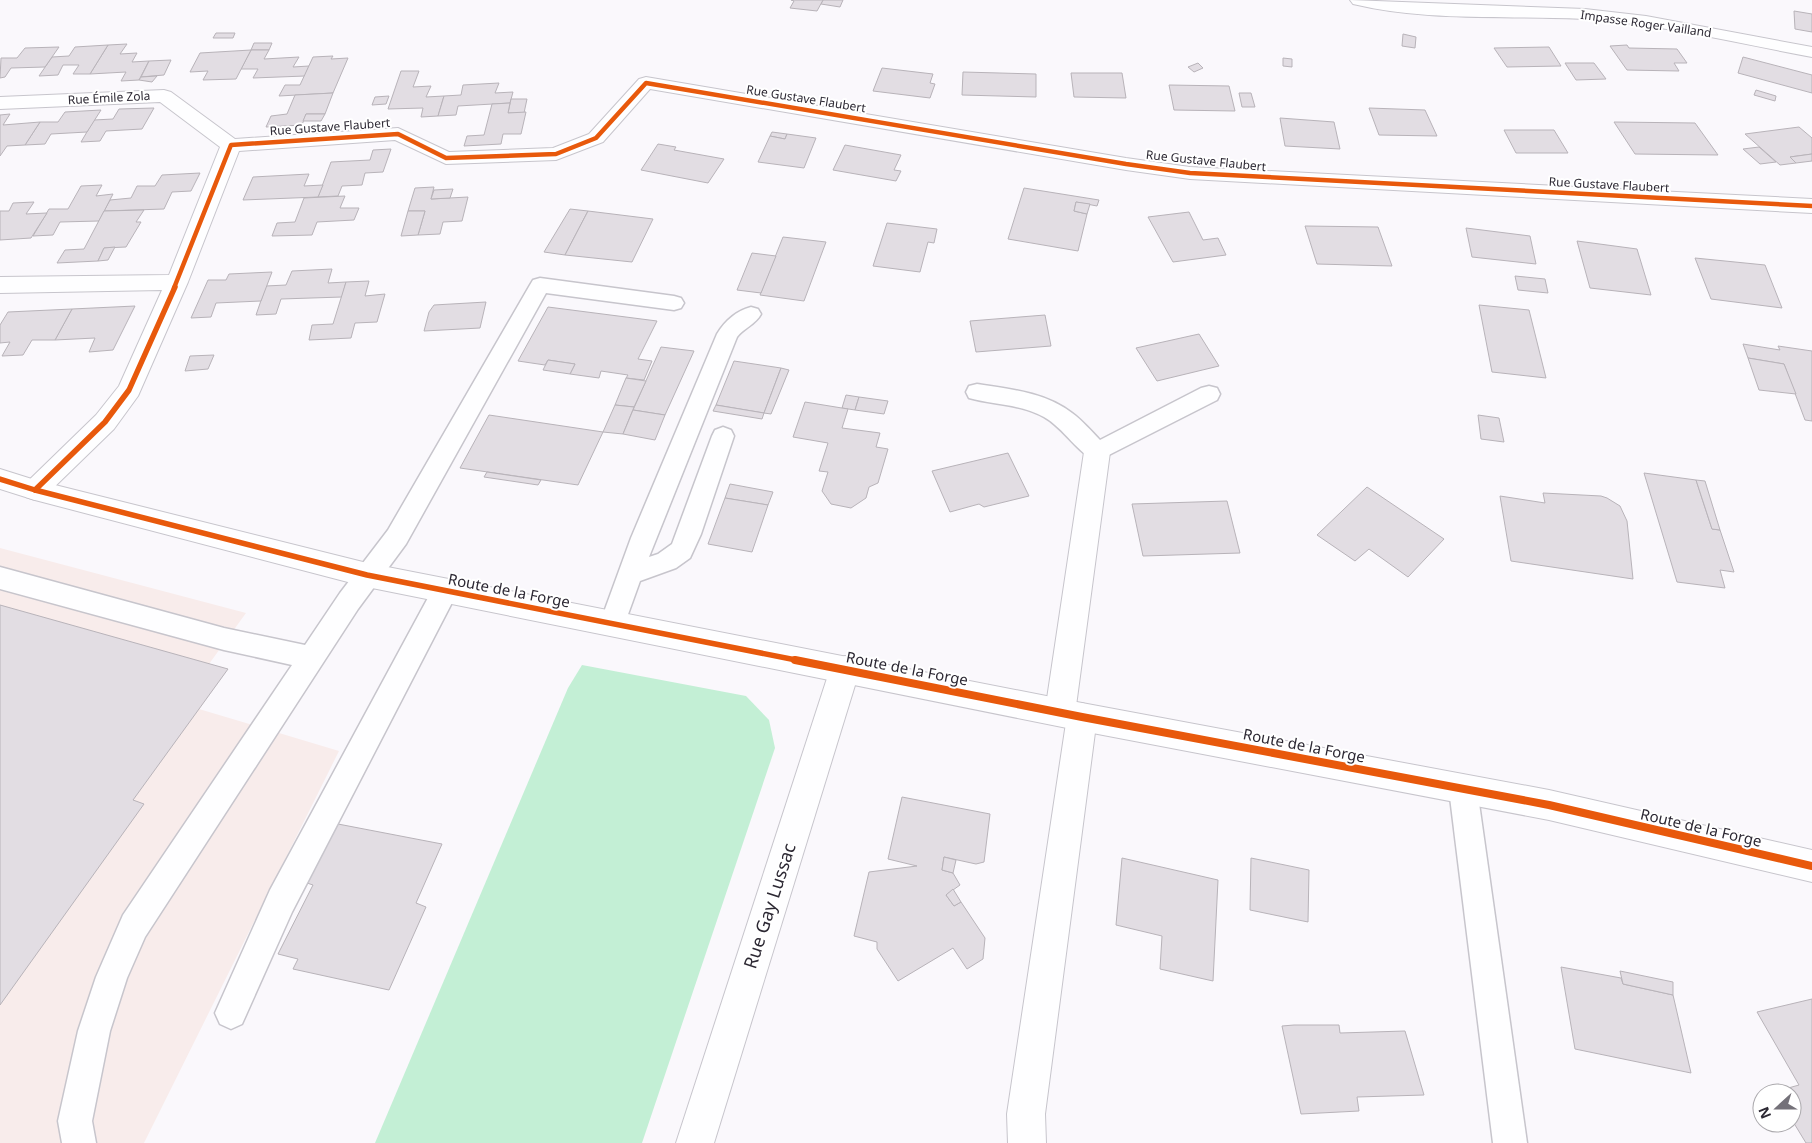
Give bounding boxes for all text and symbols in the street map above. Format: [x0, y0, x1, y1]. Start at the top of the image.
street label: Impasse Roger Vailland [1579, 6, 1713, 41]
street label: Rue Gustave Flaubert [745, 81, 868, 116]
street label: Rue Émile Zola [67, 87, 151, 108]
street label: Rue Gustave Flaubert [269, 114, 391, 139]
street label: Rue Gustave Flaubert [1145, 146, 1268, 175]
street label: Rue Gustave Flaubert [1548, 173, 1670, 196]
street label: Route de la Forge [447, 568, 572, 612]
street label: Route de la Forge [845, 646, 970, 690]
street label: Route de la Forge [1242, 723, 1367, 767]
street label: Route de la Forge [1639, 803, 1764, 851]
street label: Rue Gay Lussac [737, 839, 801, 972]
north arrow [1752, 1083, 1802, 1133]
text: N [1753, 1104, 1775, 1122]

